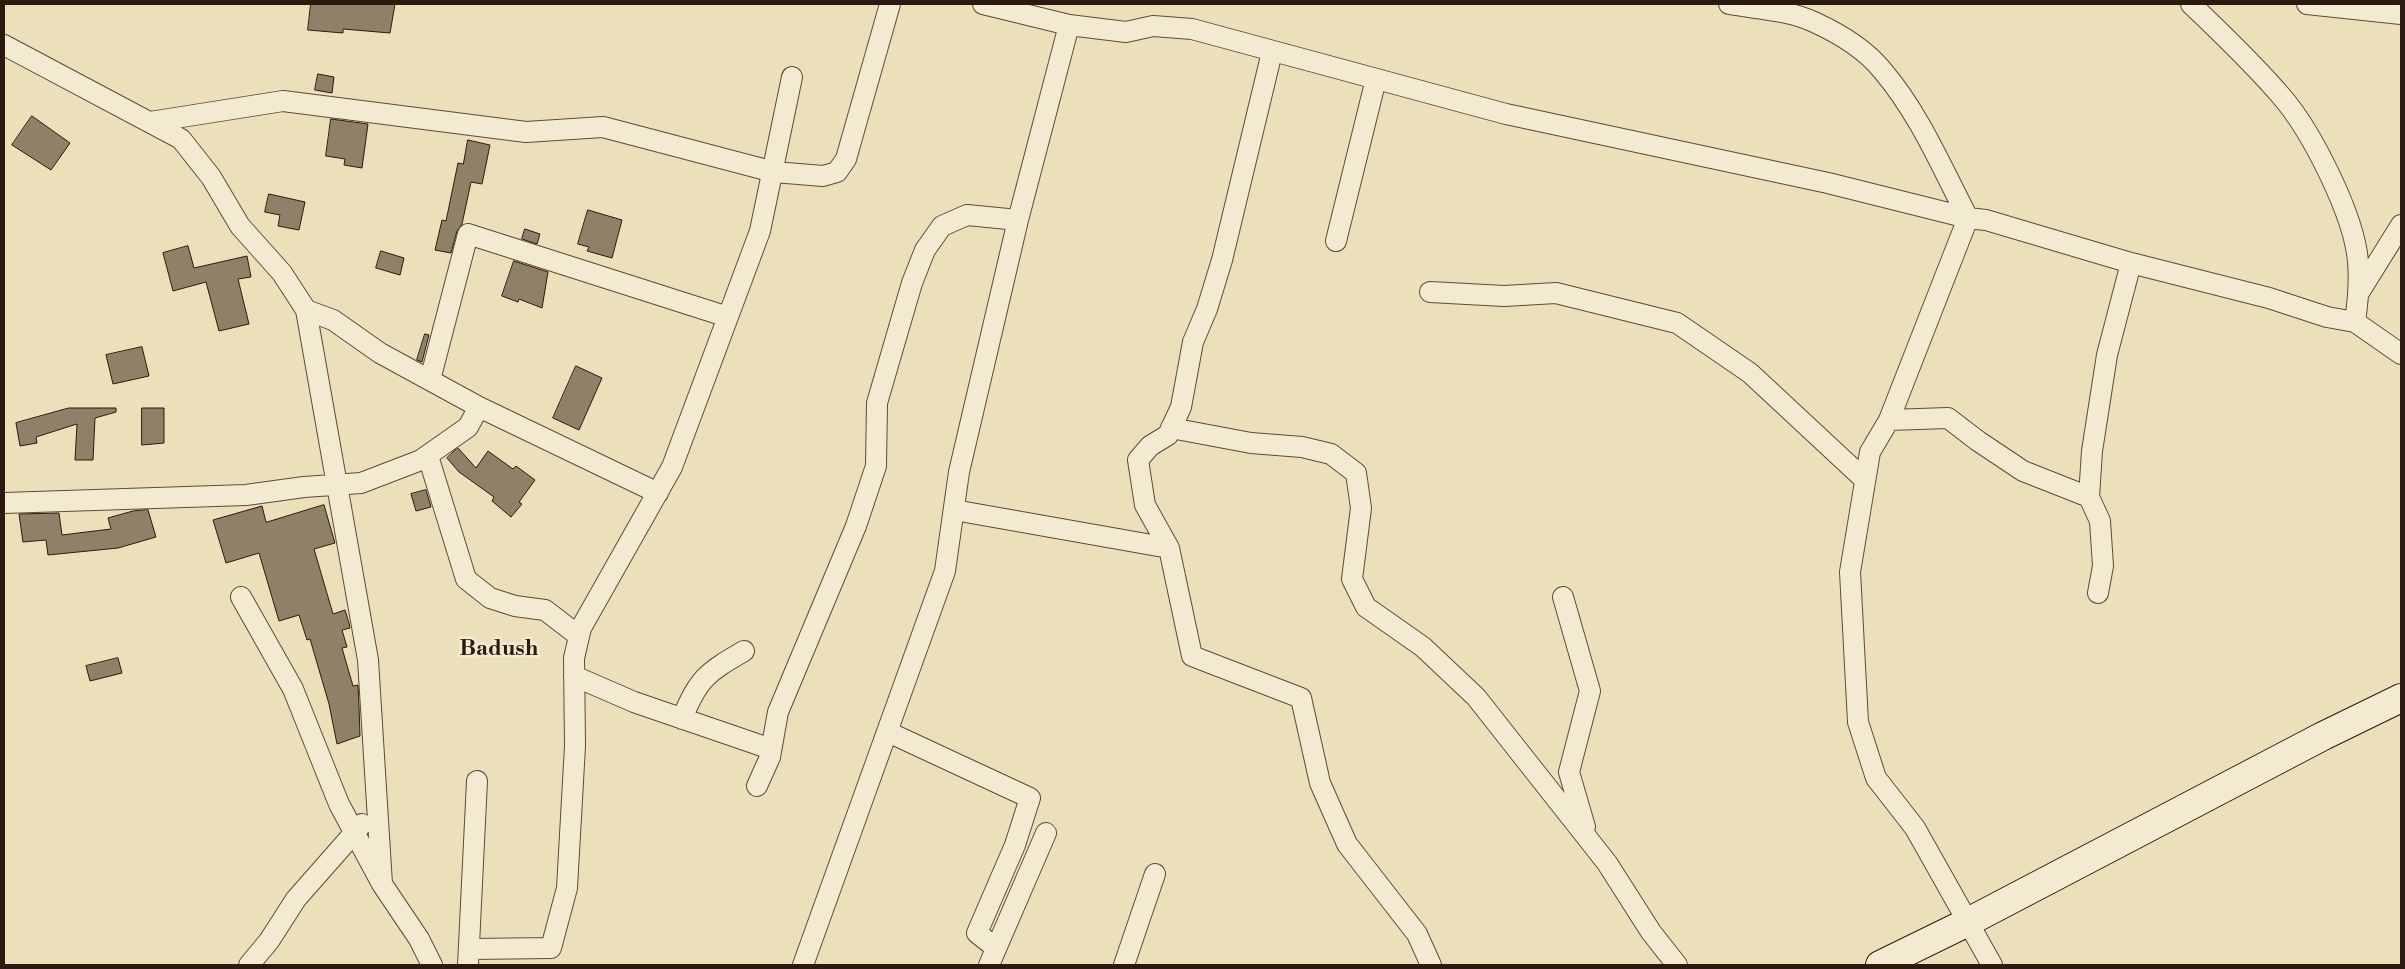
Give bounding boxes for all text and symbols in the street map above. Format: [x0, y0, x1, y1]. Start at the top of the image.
district label: Badush [460, 637, 538, 663]

